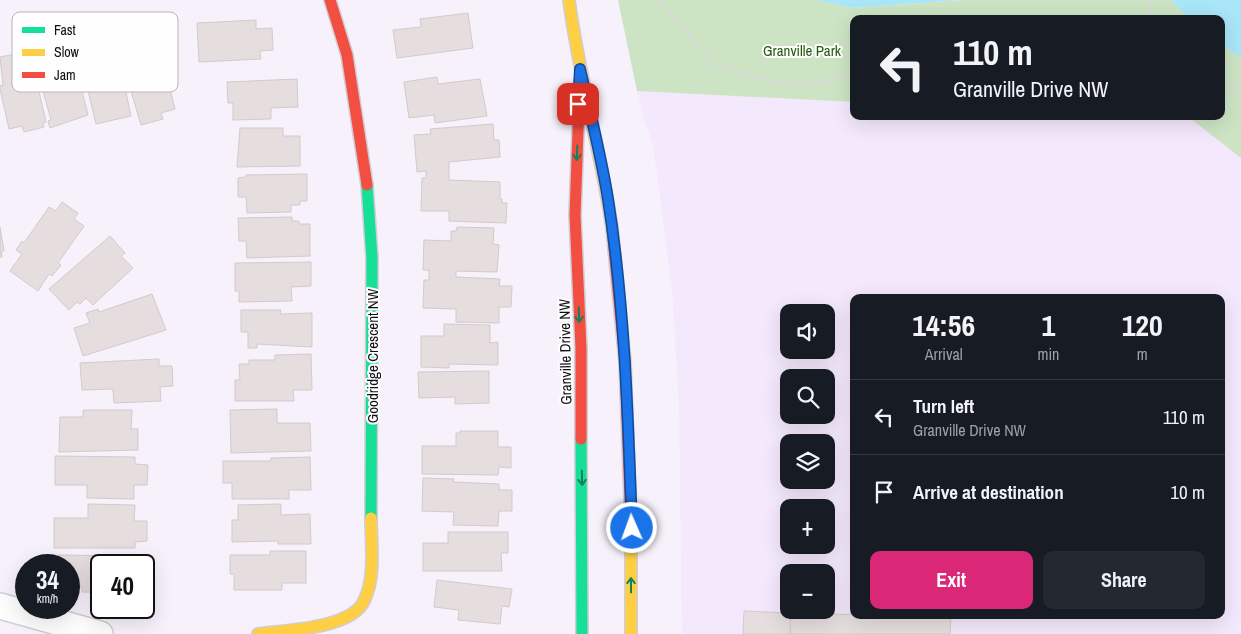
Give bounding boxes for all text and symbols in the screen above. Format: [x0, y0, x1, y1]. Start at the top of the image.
legend [12, 12, 178, 92]
text: Fast [54, 21, 76, 39]
text: 110 m [953, 29, 1033, 76]
icon: left [870, 35, 935, 100]
park label: Granville Park [763, 40, 842, 61]
text: Slow [54, 43, 80, 61]
text: Jam [54, 66, 76, 84]
text: Granville Drive NW [953, 74, 1108, 104]
pin [557, 83, 599, 125]
icon: arrive [564, 90, 592, 118]
one-way arrow [572, 144, 582, 160]
street label: Goodridge Crescent NW [362, 288, 383, 423]
street label: Granville Drive NW [554, 298, 576, 405]
map controls [780, 304, 835, 619]
button: sound [780, 304, 835, 359]
text: 14:56 [912, 305, 975, 345]
text: 1 [1042, 305, 1055, 345]
text: 120 [1122, 305, 1163, 345]
one-way arrow [575, 307, 584, 323]
text: Arrival [925, 343, 963, 365]
text: min [1037, 343, 1059, 365]
text: m [1137, 343, 1148, 365]
button: search [780, 369, 835, 424]
text: Turn left [913, 393, 974, 419]
icon: left [870, 403, 898, 431]
text: 110 m [1163, 404, 1205, 430]
text: Granville Drive NW [913, 419, 1026, 441]
button: layers [780, 434, 835, 489]
one-way arrow [577, 469, 587, 485]
icon: arrive [870, 478, 898, 506]
text: Arrive at destination [913, 479, 1064, 505]
text: 10 m [1170, 479, 1205, 505]
button: + [780, 499, 835, 554]
position arrow [605, 501, 657, 553]
button: Exit [870, 551, 1033, 609]
button: Share [1043, 551, 1205, 609]
speed limit sign: 40 [90, 554, 155, 619]
text: 34 [36, 563, 59, 597]
button: − [780, 564, 835, 619]
one-way arrow [626, 578, 636, 594]
text: km/h [37, 591, 58, 607]

